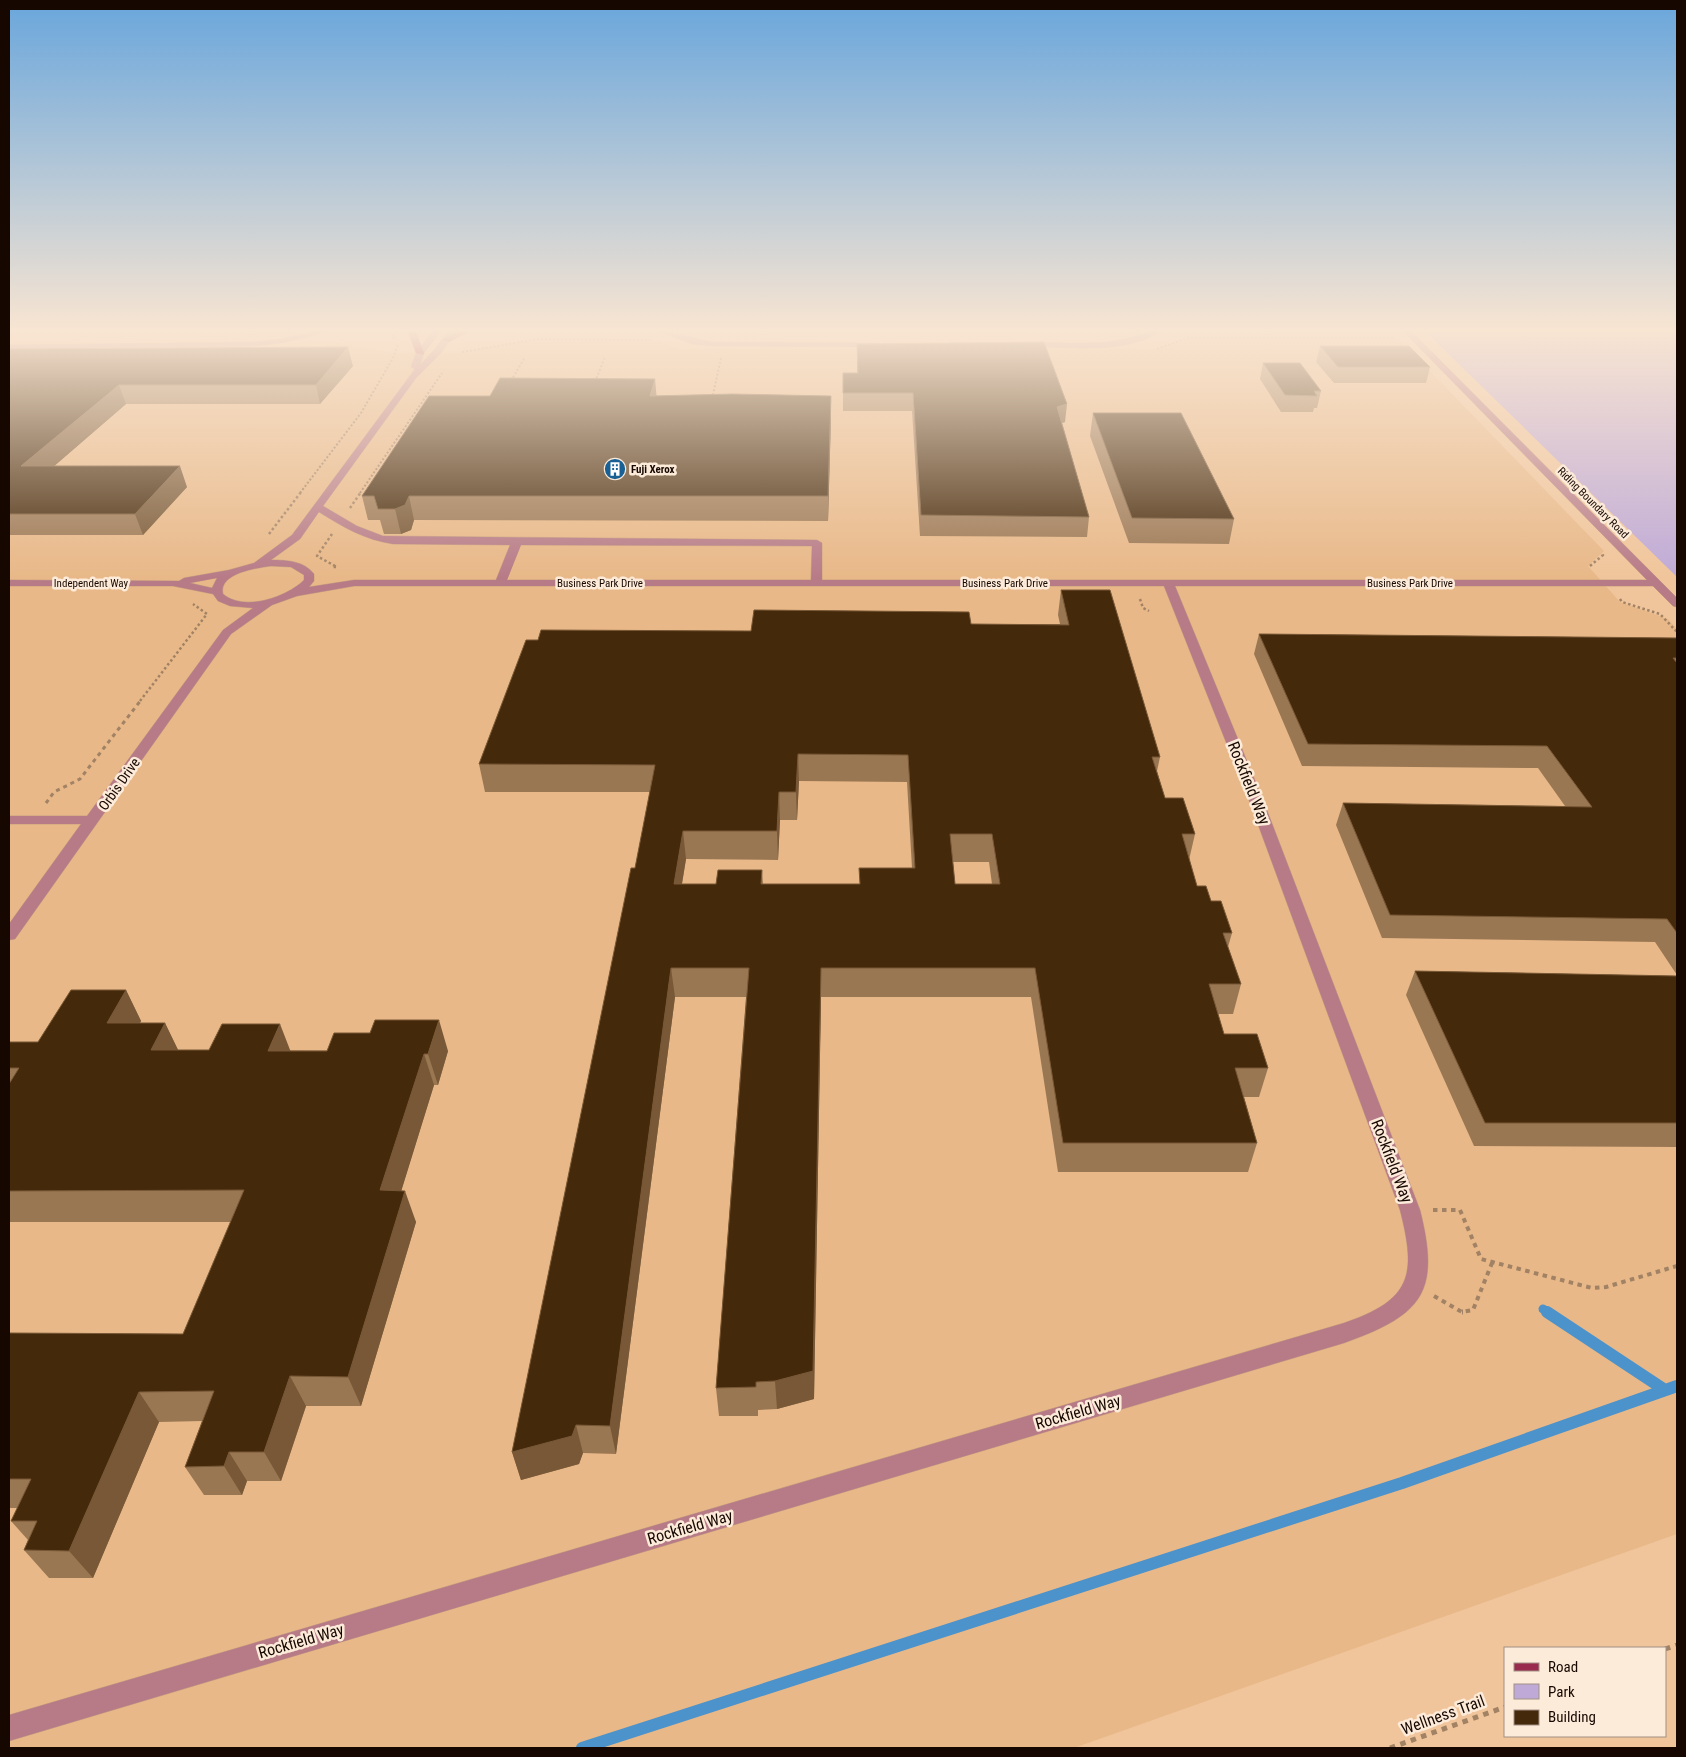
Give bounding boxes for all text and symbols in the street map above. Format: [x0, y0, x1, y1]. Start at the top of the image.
building icon: Fuji Xerox [603, 457, 627, 481]
place label: Fuji Xerox [631, 463, 675, 476]
street label: Riding Boundary Road [1555, 465, 1631, 541]
street label: Independent Way [54, 577, 129, 590]
street label: Business Park Drive [557, 577, 643, 590]
street label: Business Park Drive [962, 577, 1048, 590]
street label: Business Park Drive [1367, 577, 1453, 590]
street label: Rockfield Way [1224, 739, 1274, 828]
street label: Orbis Drive [95, 754, 143, 813]
street label: Rockfield Way [1367, 1117, 1417, 1206]
street label: Rockfield Way [1033, 1391, 1123, 1433]
street label: Rockfield Way [645, 1506, 735, 1548]
street label: Rockfield Way [256, 1620, 346, 1662]
legend [1504, 1647, 1666, 1737]
text: Road [1548, 1658, 1578, 1676]
text: Park [1548, 1683, 1575, 1701]
street label: Wellness Trail [1399, 1691, 1487, 1739]
text: Building [1548, 1708, 1596, 1726]

